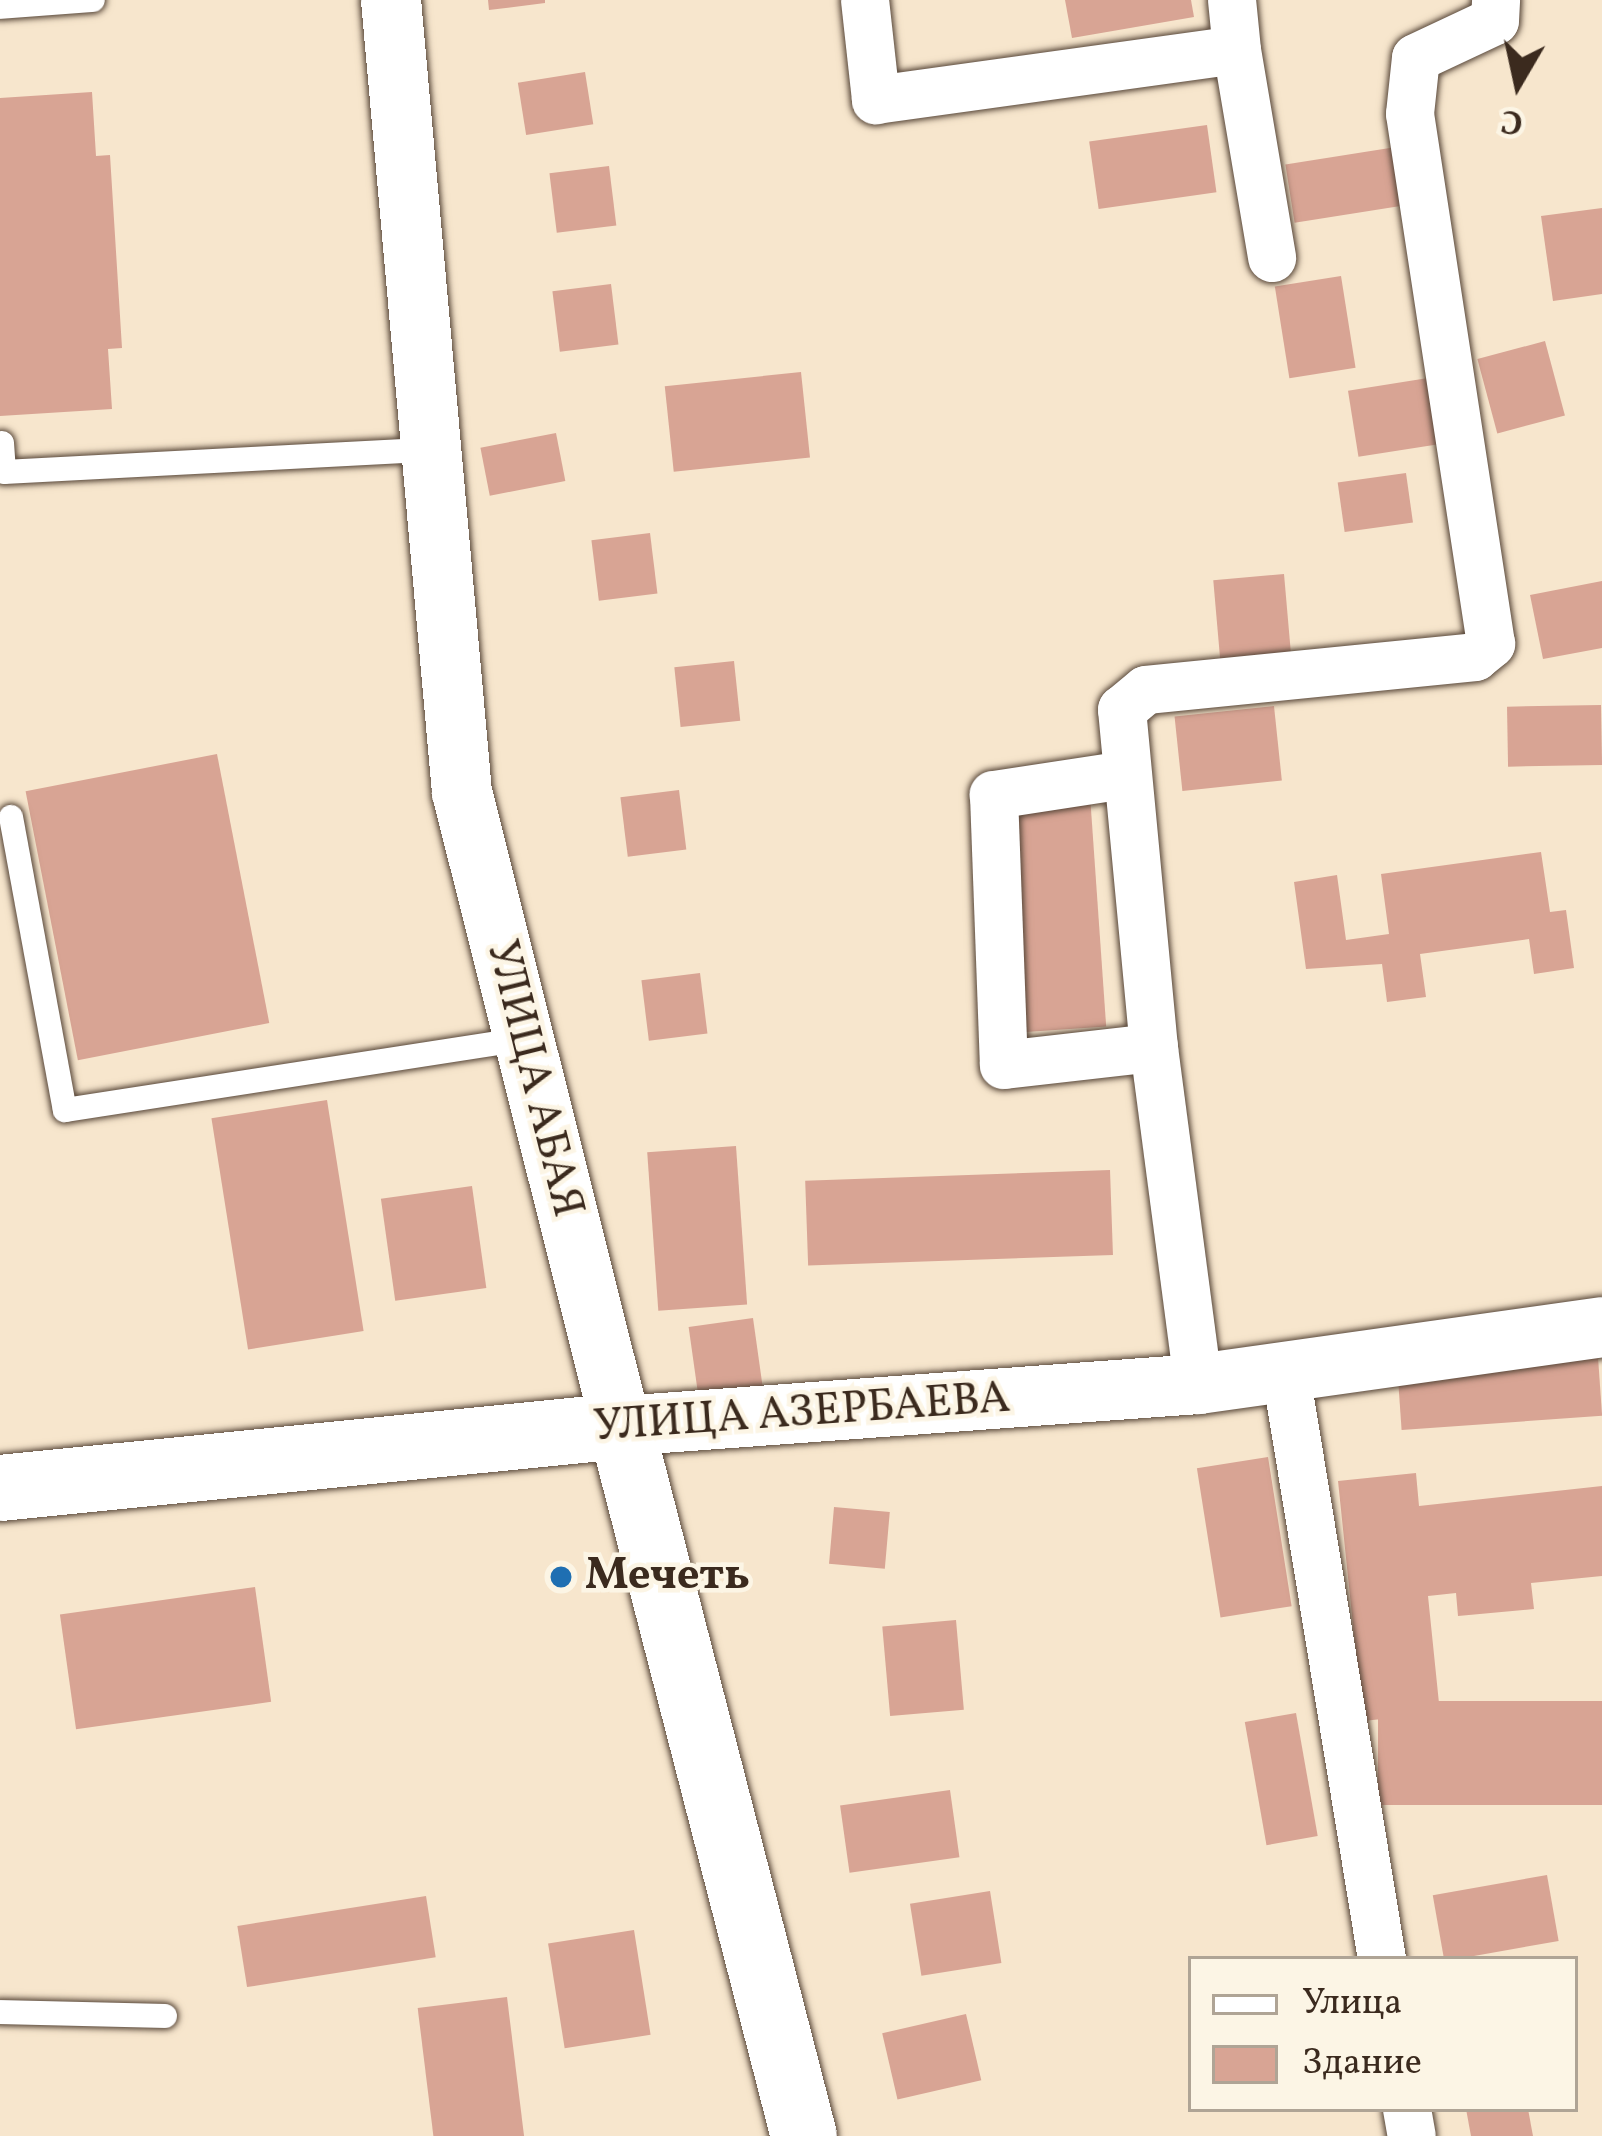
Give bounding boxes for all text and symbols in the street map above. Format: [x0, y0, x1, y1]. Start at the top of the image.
north arrow [1458, 24, 1578, 144]
text: С [1498, 95, 1526, 144]
street label: УЛИЦА АБАЯ [473, 935, 593, 1223]
street label: УЛИЦА АЗЕРБАЕВА [592, 1372, 1012, 1456]
place label: Мечеть [585, 1550, 750, 1604]
marker: Мечеть [548, 1564, 574, 1590]
legend [1188, 1956, 1578, 2112]
text: Улица [1302, 1979, 1402, 2029]
text: Здание [1302, 2039, 1422, 2089]

